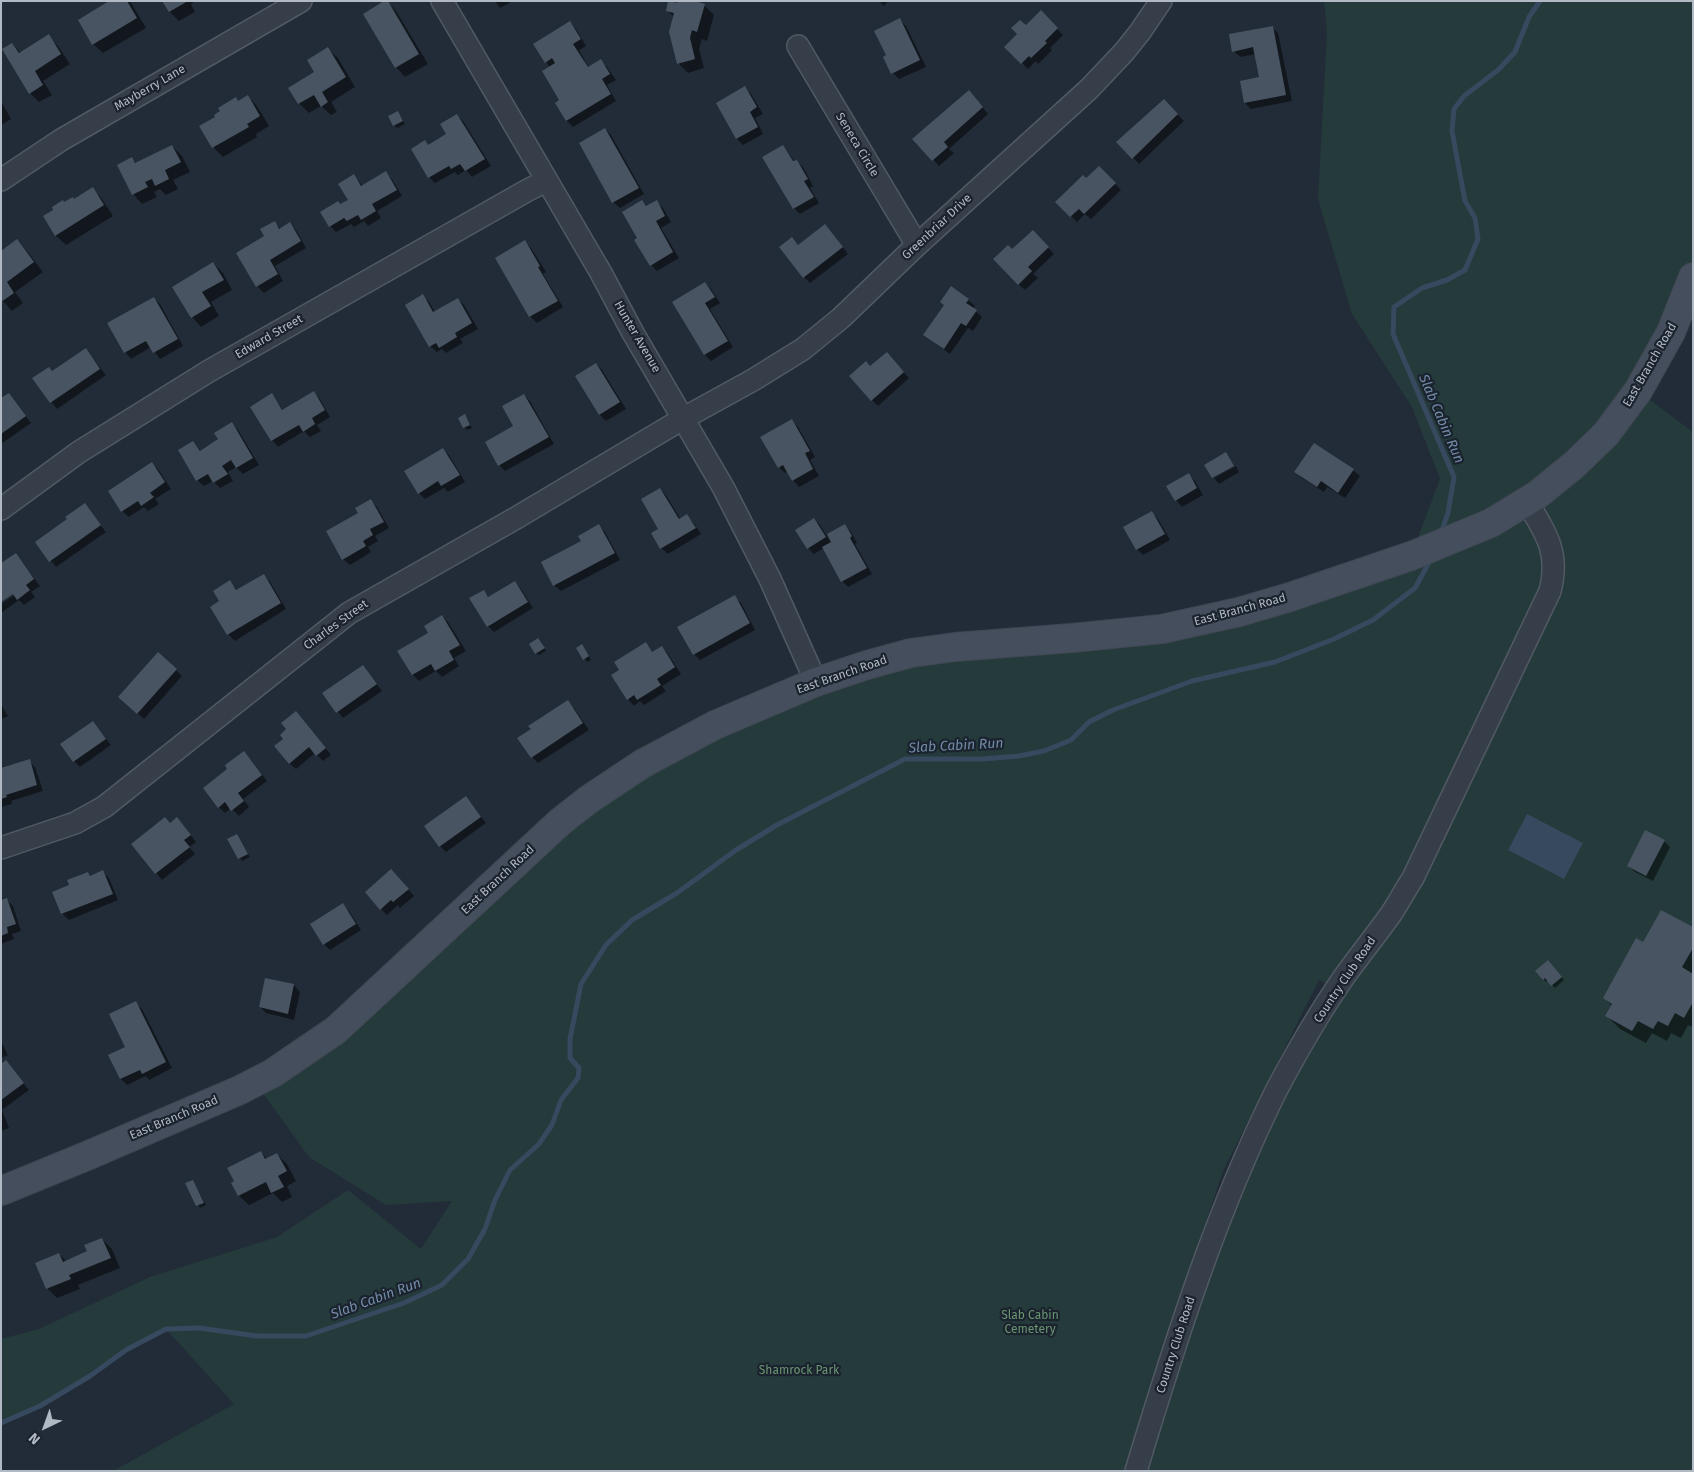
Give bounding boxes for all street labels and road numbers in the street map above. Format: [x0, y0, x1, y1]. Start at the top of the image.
street label: Mayberry Lane [112, 62, 188, 114]
street label: Seneca Circle [832, 110, 882, 180]
street label: Greenbriar Drive [899, 191, 975, 263]
street label: Hunter Avenue [611, 299, 663, 375]
street label: Edward Street [233, 312, 305, 362]
street label: East Branch Road [1620, 320, 1680, 410]
street label: East Branch Road [1193, 591, 1287, 629]
street label: Charles Street [301, 597, 371, 653]
street label: East Branch Road [795, 653, 889, 697]
street label: East Branch Road [459, 843, 537, 917]
street label: Country Club Road [1311, 934, 1379, 1026]
street label: East Branch Road [128, 1093, 220, 1143]
street label: Country Club Road [1154, 1295, 1198, 1395]

